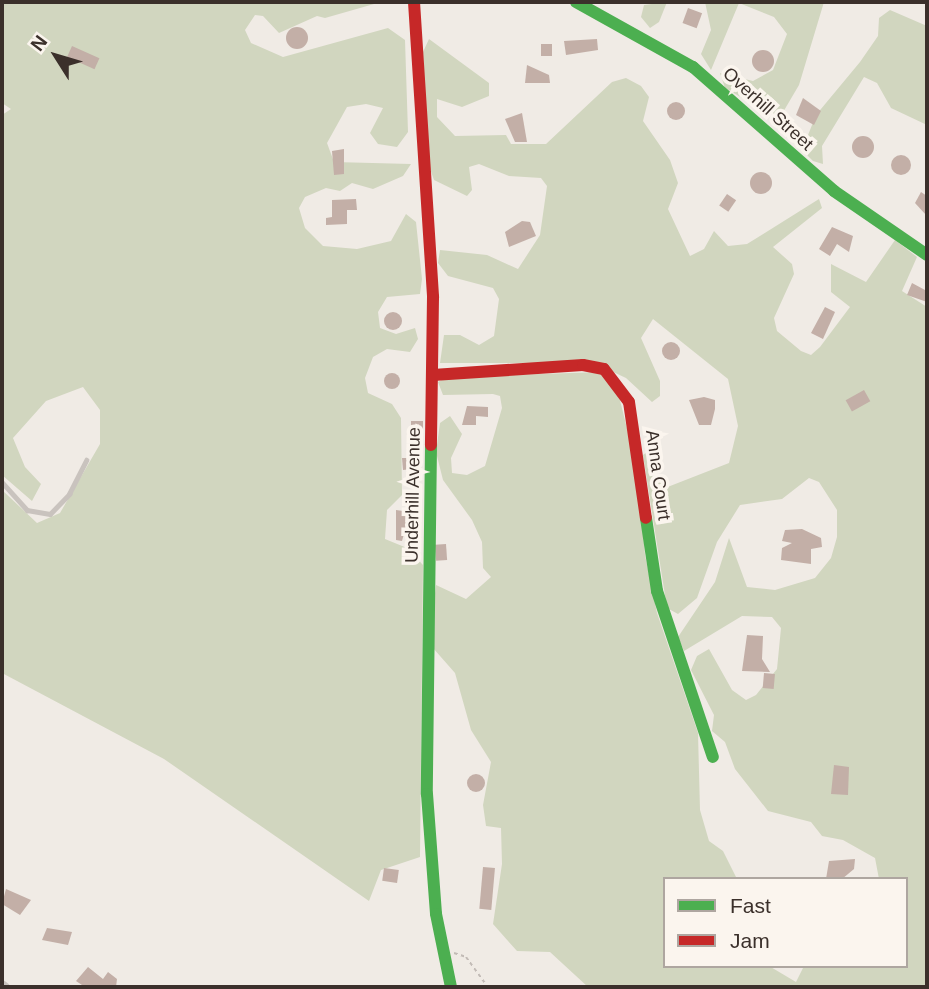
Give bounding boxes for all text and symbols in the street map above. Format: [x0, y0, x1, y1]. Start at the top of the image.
north arrow [21, 21, 91, 91]
text: N [26, 31, 51, 55]
street label: Overhill Street [718, 63, 818, 155]
street label: Underhill Avenue [401, 426, 425, 564]
street label: Anna Court [641, 428, 675, 522]
legend [663, 877, 908, 968]
text: Fast [730, 894, 771, 917]
text: Jam [730, 929, 770, 952]

